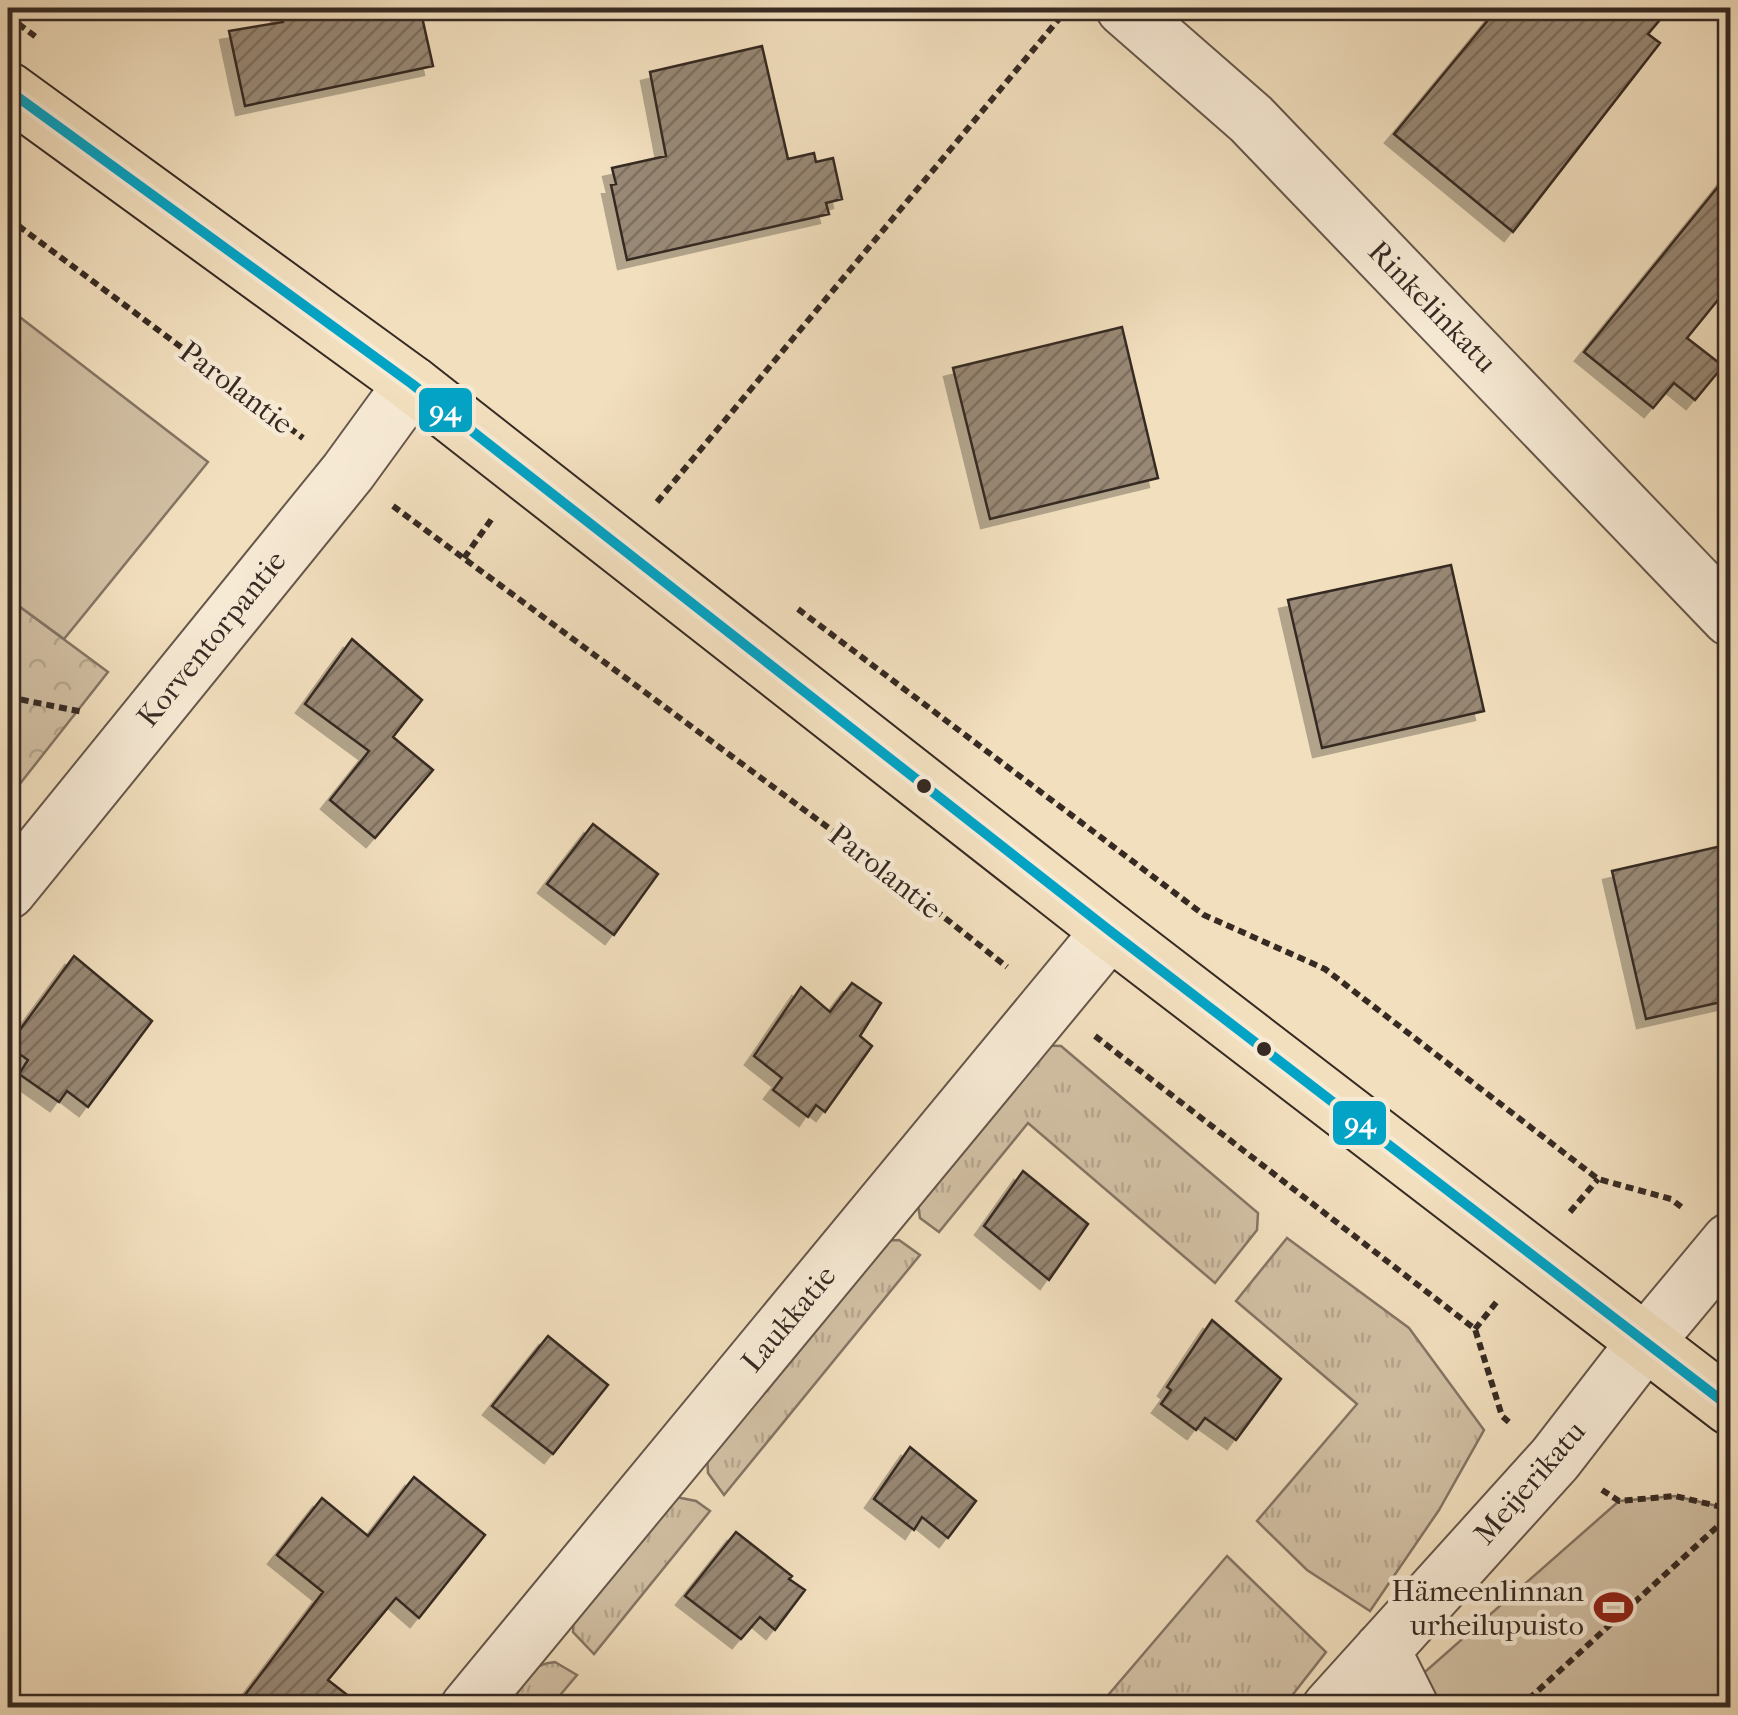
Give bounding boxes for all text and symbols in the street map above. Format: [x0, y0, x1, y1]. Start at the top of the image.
street label: Rinkelinkatu [1361, 234, 1503, 380]
street label: Parolantie [172, 334, 300, 442]
line badge: 94 [417, 386, 474, 434]
text: 94 [430, 394, 462, 428]
street label: Korventorpantie [130, 544, 294, 734]
unlabelled marker [914, 776, 934, 796]
street label: Parolantie [822, 817, 948, 927]
unlabelled marker [1254, 1039, 1274, 1059]
line badge: 94 [1331, 1099, 1388, 1147]
text: 94 [1345, 1106, 1377, 1140]
street label: Laukkatie [735, 1259, 844, 1379]
street label: Meijerikatu [1467, 1414, 1593, 1552]
place label: Hämeenlinnan urheilupuisto [1391, 1574, 1585, 1643]
sports icon: Hämeenlinnan urheilupuisto [1593, 1587, 1635, 1629]

